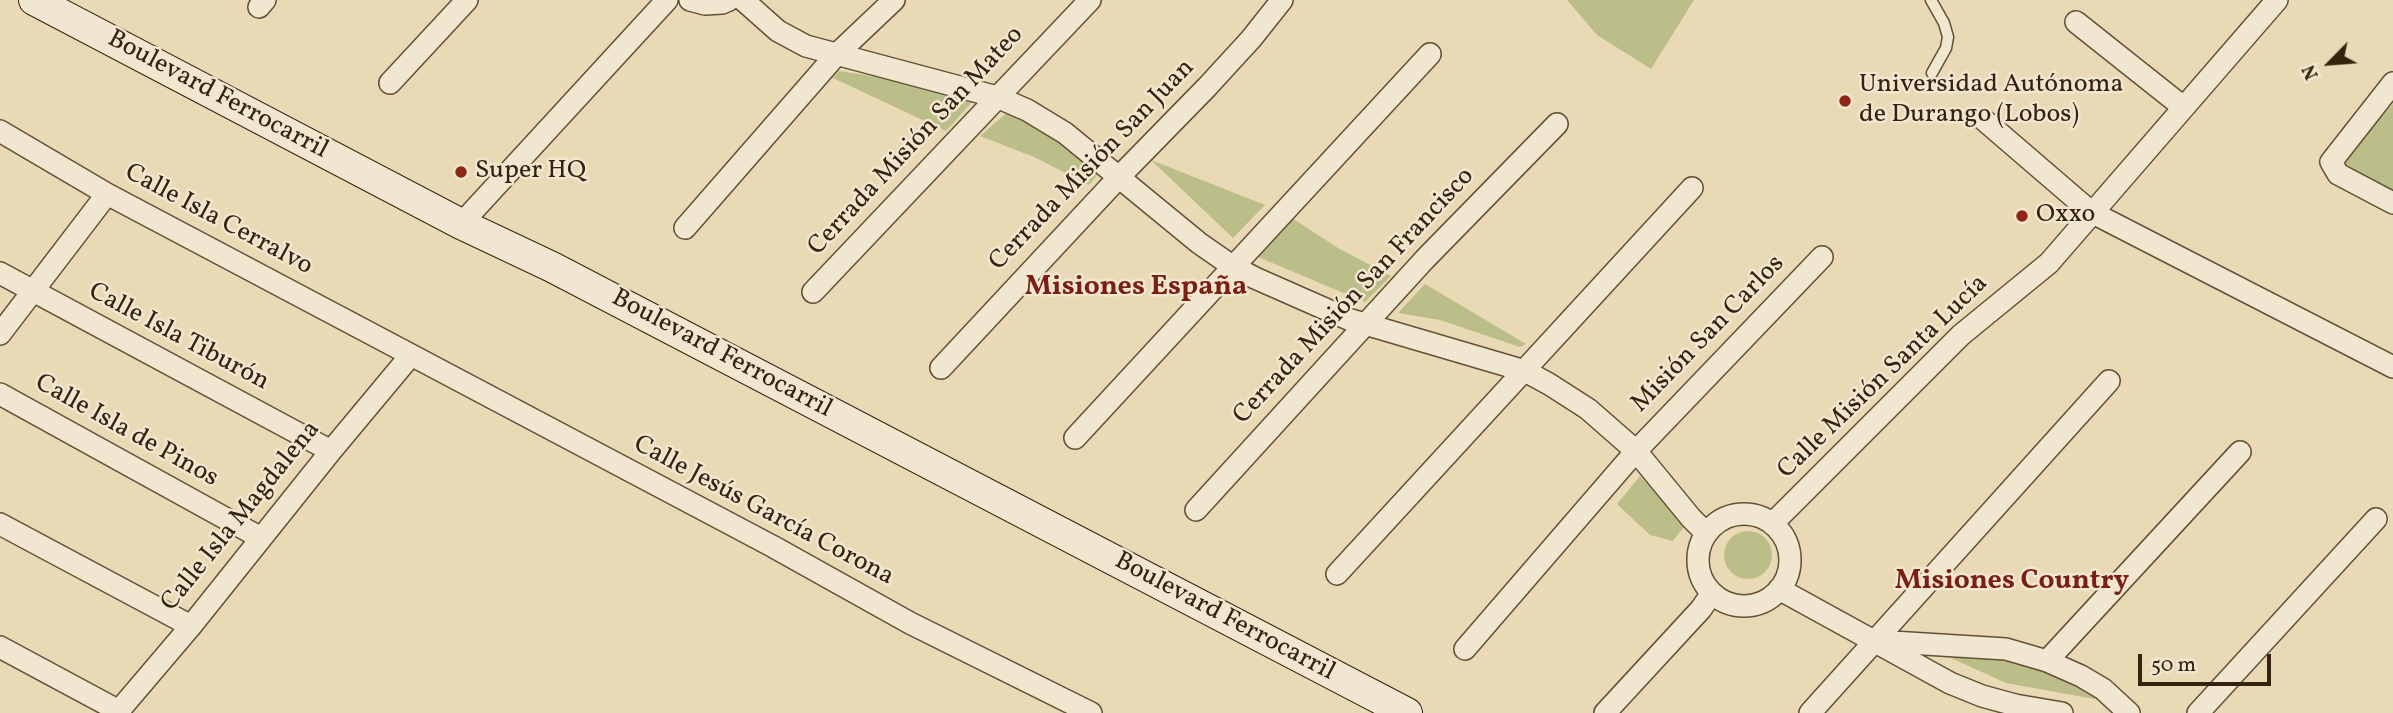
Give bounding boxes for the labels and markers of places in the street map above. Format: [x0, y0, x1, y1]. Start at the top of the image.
place label: Universidad Autónoma de Durango (Lobos) [1859, 70, 2123, 132]
marker: Universidad Autónoma de Durango (Lobos) [1837, 93, 1853, 109]
place label: Super HQ [475, 156, 586, 188]
marker: Super HQ [453, 164, 469, 180]
place label: Oxxo [2036, 200, 2095, 232]
marker: Oxxo [2014, 208, 2030, 224]

